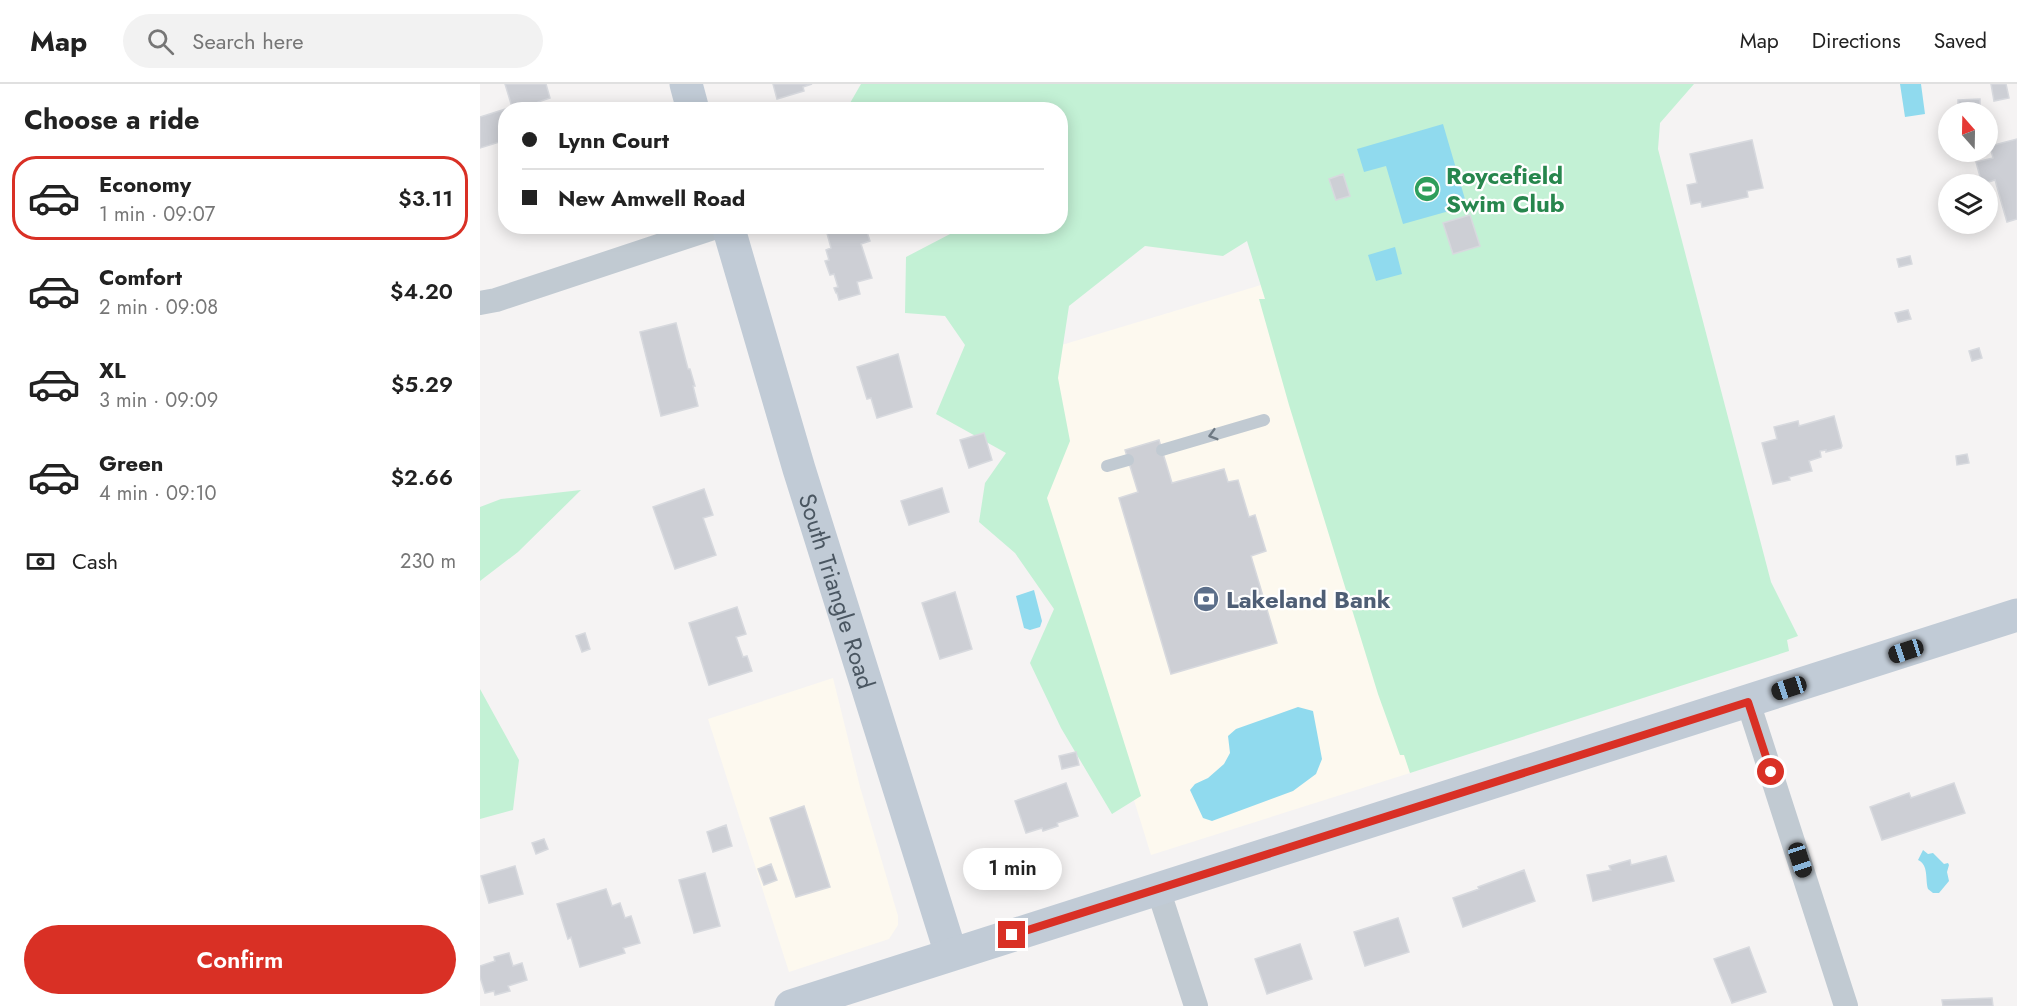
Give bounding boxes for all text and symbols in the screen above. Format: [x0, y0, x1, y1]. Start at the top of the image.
search box [123, 14, 543, 68]
text: Map [30, 21, 87, 62]
icon: search [144, 25, 177, 58]
text: Search here [192, 25, 304, 57]
text: Map [1740, 26, 1779, 56]
text: Directions [1812, 26, 1901, 56]
text: Saved [1934, 26, 1987, 56]
text: Choose a ride [24, 100, 199, 139]
north arrow [1938, 102, 1998, 162]
map controls [1938, 102, 1998, 234]
text: Lynn Court [558, 124, 669, 156]
place label: Roycefield Swim Club [1446, 158, 1565, 221]
text: Economy [99, 168, 191, 200]
icon: car [27, 171, 81, 225]
sports icon: Roycefield Swim Club [1412, 174, 1442, 204]
button: layers [1938, 174, 1998, 234]
text: $3.11 [398, 182, 453, 214]
text: New Amwell Road [558, 182, 745, 214]
text: 1 min · 09:07 [99, 200, 215, 229]
text: Comfort [99, 261, 182, 293]
icon: car [27, 264, 81, 318]
text: $4.20 [390, 275, 453, 307]
text: 2 min · 09:08 [99, 293, 218, 322]
text: XL [99, 354, 126, 386]
icon: car [27, 357, 81, 411]
text: $5.29 [391, 368, 453, 400]
text: 3 min · 09:09 [99, 386, 218, 415]
one-way arrow [1208, 428, 1219, 440]
text: Green [99, 447, 163, 479]
icon: car [27, 450, 81, 504]
text: $2.66 [391, 461, 453, 493]
text: 4 min · 09:10 [99, 479, 216, 508]
street label: South Triangle Road [790, 489, 884, 693]
icon: cash [24, 545, 57, 578]
text: Cash [72, 545, 118, 577]
text: 230 m [400, 547, 456, 576]
place label: Lakeland Bank [1226, 582, 1391, 617]
bank icon: Lakeland Bank [1191, 584, 1221, 614]
car [1886, 637, 1926, 665]
car [1769, 674, 1809, 702]
route start [1757, 758, 1784, 785]
car [1786, 840, 1814, 880]
callout: 1 min [962, 848, 1062, 890]
text: 1 min [988, 854, 1037, 883]
route end [998, 921, 1025, 948]
button: Confirm [24, 925, 456, 994]

